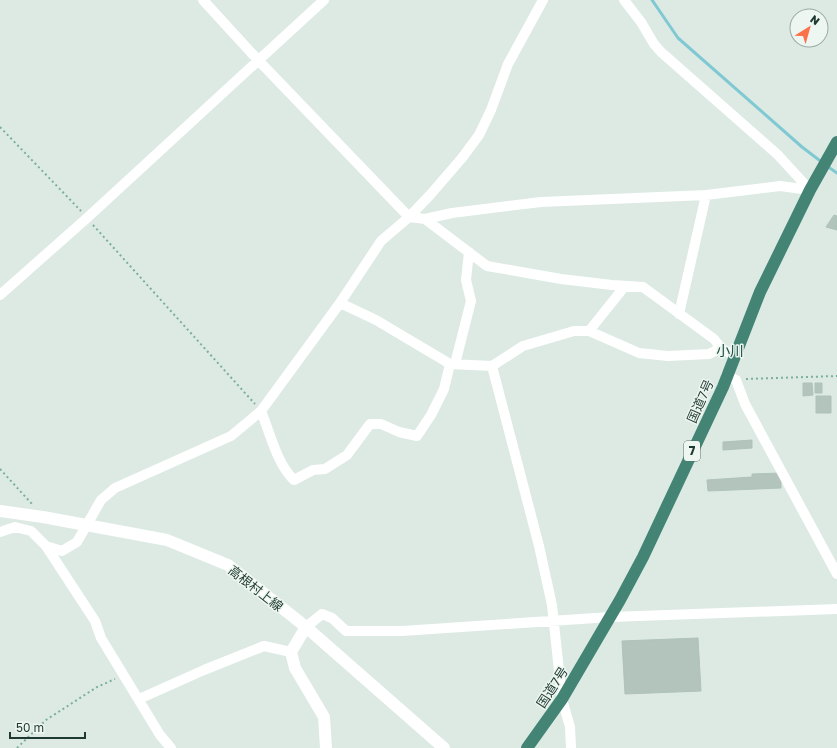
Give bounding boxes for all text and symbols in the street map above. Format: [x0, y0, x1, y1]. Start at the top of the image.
north arrow [789, 8, 829, 48]
text: N [808, 12, 823, 27]
district label: 小川 [716, 342, 744, 359]
street label: 国道7号 [683, 377, 717, 425]
road number: 7 [684, 441, 700, 461]
street label: 高根村上線 [225, 562, 287, 614]
street label: 国道7号 [533, 663, 571, 711]
scale bar [10, 714, 85, 740]
text: 50 m [16, 720, 44, 735]

